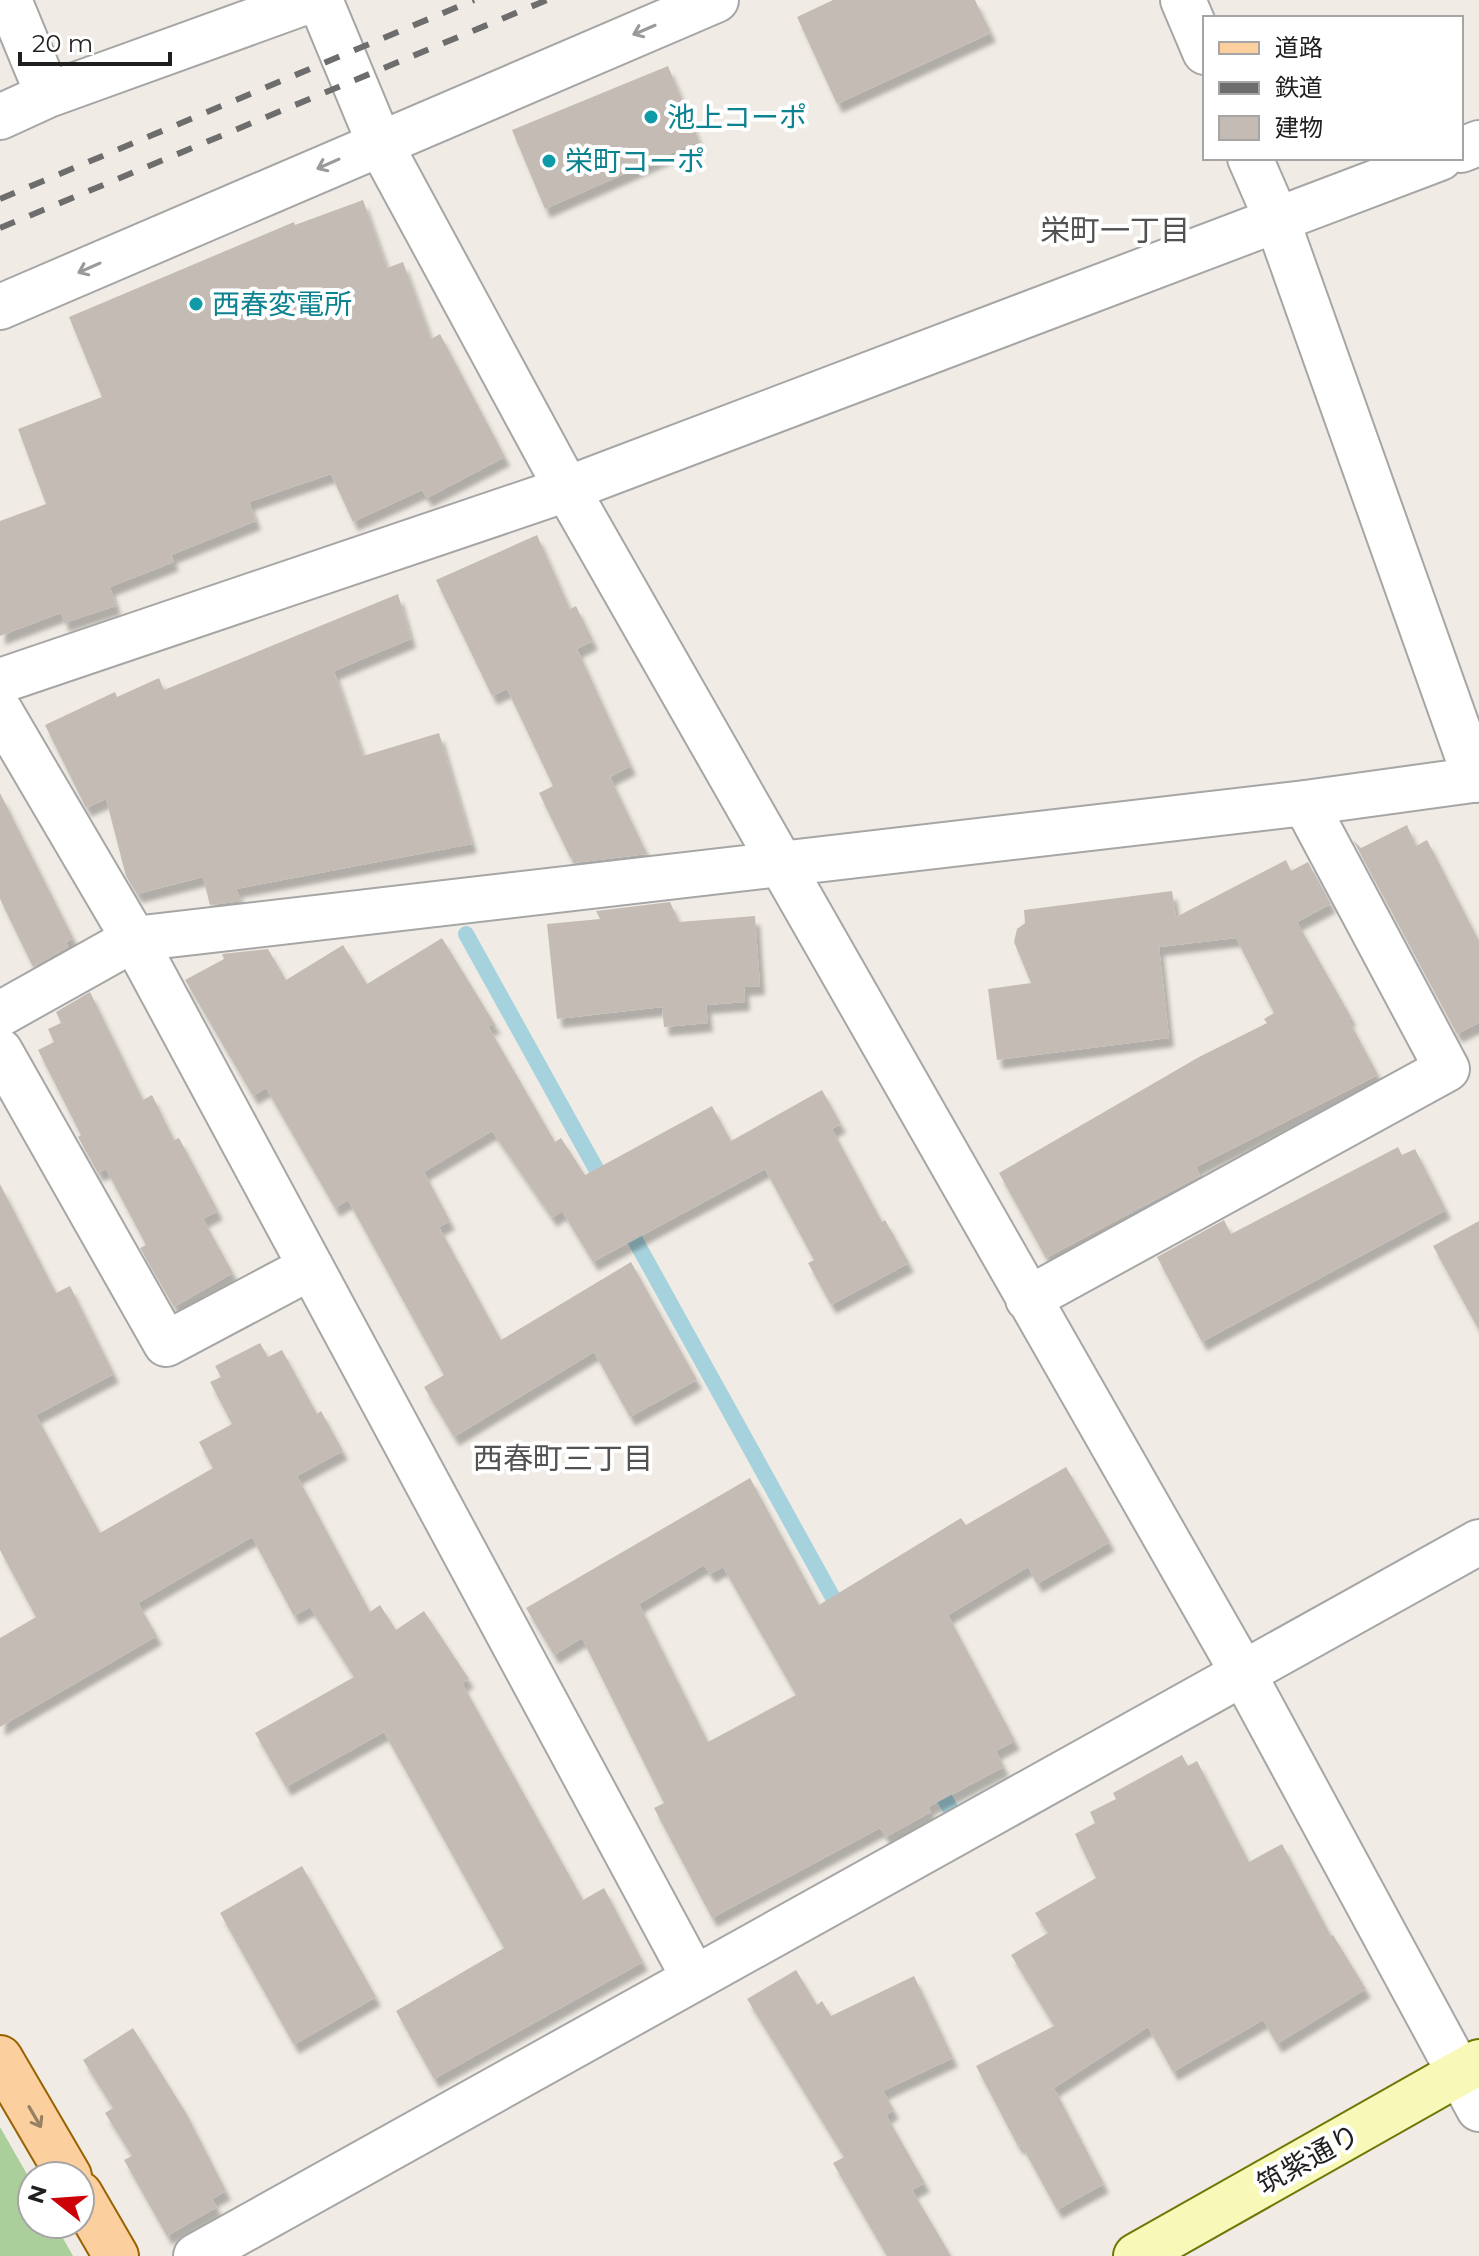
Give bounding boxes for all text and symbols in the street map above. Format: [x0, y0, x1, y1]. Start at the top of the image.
scale bar [20, 16, 170, 66]
legend [1203, 16, 1463, 160]
one-way arrow [633, 24, 657, 39]
text: 20 m [32, 29, 93, 58]
text: 道路 [1275, 33, 1323, 62]
text: 鉄道 [1275, 73, 1323, 102]
place label: 池上コーポ [667, 100, 807, 134]
marker: 池上コーポ [642, 108, 660, 126]
text: 建物 [1275, 113, 1323, 142]
place label: 栄町コーポ [565, 144, 705, 178]
marker: 栄町コーポ [540, 152, 558, 170]
one-way arrow [316, 158, 340, 173]
district label: 栄町一丁目 [1040, 212, 1190, 249]
one-way arrow [77, 261, 101, 276]
place label: 西春変電所 [212, 287, 352, 321]
marker: 西春変電所 [187, 295, 205, 313]
district label: 西春町三丁目 [473, 1440, 653, 1477]
one-way arrow [27, 2105, 43, 2128]
street label: 筑紫通り [1251, 2117, 1365, 2201]
north arrow [16, 2160, 96, 2240]
text: N [22, 2182, 53, 2207]

